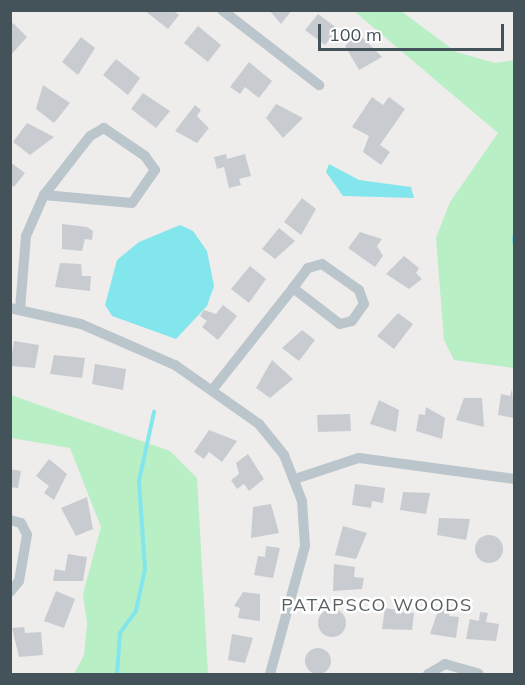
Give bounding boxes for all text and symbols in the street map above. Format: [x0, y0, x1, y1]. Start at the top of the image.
scale bar [321, 12, 507, 50]
text: 100 m [329, 23, 382, 46]
district label: PATAPSCO WOODS [281, 594, 473, 616]

